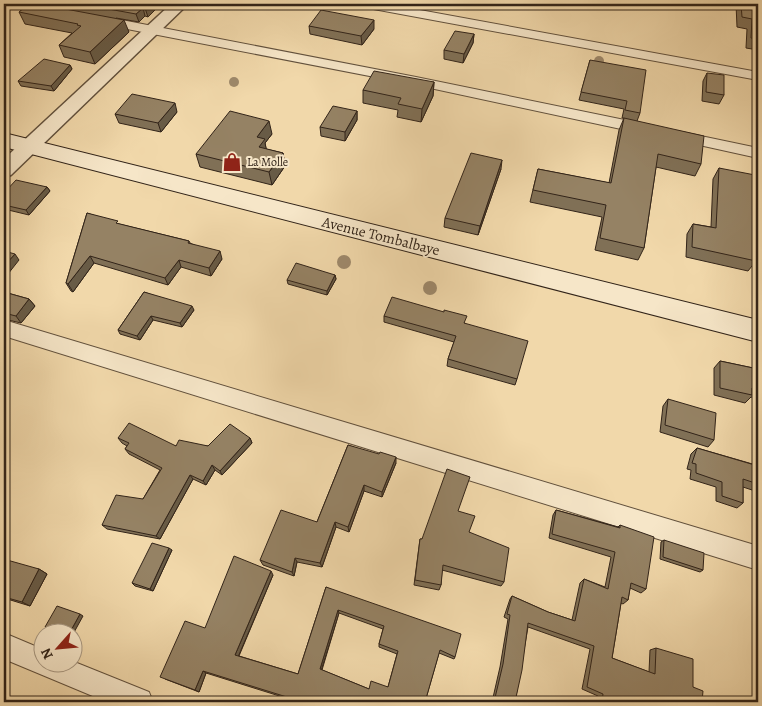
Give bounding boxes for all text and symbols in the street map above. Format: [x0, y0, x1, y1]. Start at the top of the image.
shop icon: La Molle [221, 151, 243, 173]
place label: La Molle [247, 154, 288, 170]
street label: Avenue Tombalbaye [319, 211, 442, 260]
north arrow [32, 624, 82, 674]
text: N [36, 645, 58, 663]

